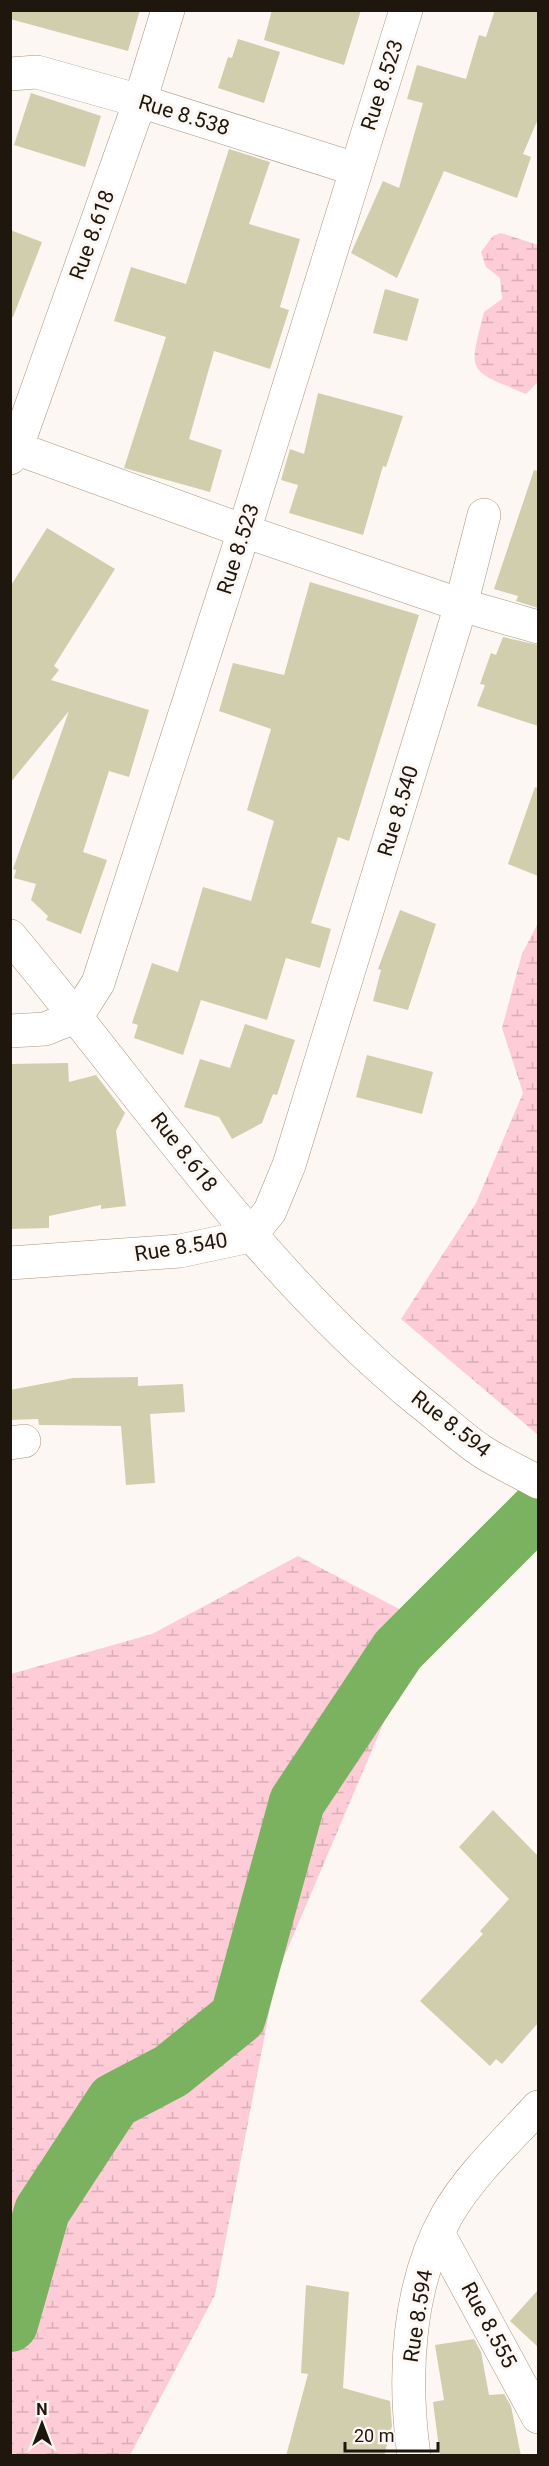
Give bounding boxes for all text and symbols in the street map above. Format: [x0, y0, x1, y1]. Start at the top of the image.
street label: Rue 8.523 [356, 37, 408, 133]
street label: Rue 8.538 [136, 90, 232, 140]
street label: Rue 8.618 [65, 187, 119, 283]
street label: Rue 8.523 [212, 501, 264, 597]
street label: Rue 8.540 [373, 763, 423, 859]
street label: Rue 8.618 [146, 1108, 222, 1196]
street label: Rue 8.540 [133, 1228, 229, 1266]
street label: Rue 8.594 [407, 1386, 495, 1462]
street label: Rue 8.594 [399, 2268, 437, 2364]
street label: Rue 8.555 [456, 2278, 522, 2372]
north arrow [12, 2394, 72, 2454]
text: N [36, 2400, 48, 2419]
scale bar [345, 2415, 438, 2453]
text: 20 m [354, 2425, 394, 2446]

